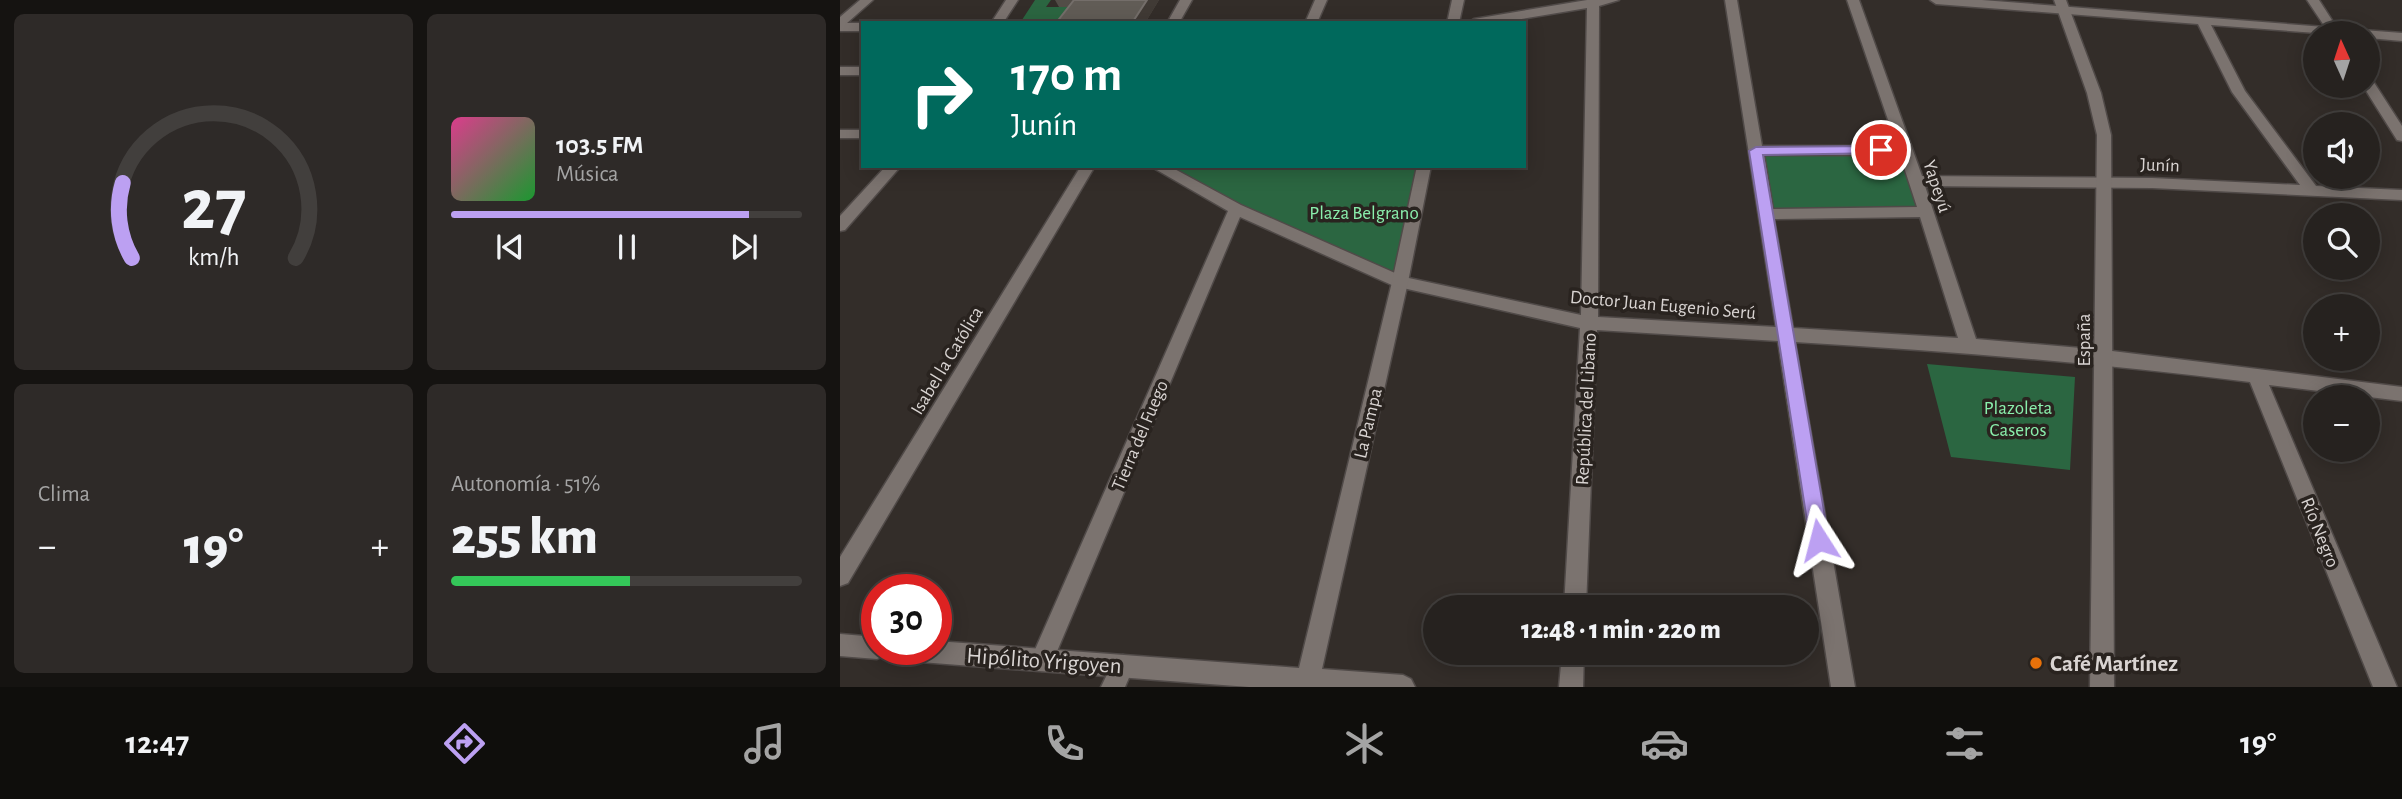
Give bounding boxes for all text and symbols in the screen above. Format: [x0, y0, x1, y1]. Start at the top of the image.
north arrow [2303, 21, 2380, 98]
map controls [2303, 21, 2380, 462]
icon: right [896, 49, 987, 140]
text: 170 m [1011, 51, 1122, 100]
text: Junín [1011, 109, 1077, 141]
button: sound [2303, 112, 2380, 189]
pin [1851, 120, 1911, 180]
icon: arrive [1862, 131, 1900, 169]
text: 103.5 FM [556, 132, 644, 158]
street label: Junín [2140, 155, 2180, 176]
street label: Yapeyú [1919, 158, 1954, 215]
text: Música [556, 163, 619, 186]
text: 27 [181, 170, 246, 243]
button: search [2303, 203, 2380, 280]
park label: Plaza Belgrano [1309, 204, 1419, 223]
icon: previous [491, 228, 529, 266]
icon: pause [608, 228, 646, 266]
icon: next [725, 228, 763, 266]
text: km/h [188, 245, 239, 270]
street label: Doctor Juan Eugenio Serú [1569, 288, 1757, 323]
button: + [2303, 294, 2380, 371]
street label: Isabel la Católica [908, 303, 987, 418]
street label: España [2075, 313, 2094, 367]
street label: República del Libano [1573, 332, 1600, 486]
street label: Tierra del Fuego [1109, 378, 1172, 493]
button: − [2303, 385, 2380, 462]
street label: La Pampa [1351, 386, 1386, 460]
park label: Plazoleta Caseros [1984, 399, 2052, 440]
text: Autonomía · 51% [451, 473, 601, 496]
text: Clima [38, 483, 90, 506]
street label: Río Negro [2297, 495, 2342, 570]
position arrow [1782, 503, 1856, 577]
text: 255 km [451, 511, 598, 563]
text: 19° [184, 521, 243, 573]
text: − [38, 528, 56, 566]
text: + [371, 528, 389, 566]
speed limit sign: 30 [861, 574, 952, 665]
text: 12:48 · 1 min · 220 m [1521, 617, 1721, 643]
street label: Hipólito Yrigoyen [966, 645, 1122, 678]
place label: Café Martínez [2050, 653, 2178, 676]
marker: Café Martínez [2028, 655, 2044, 671]
icon: directions [440, 719, 489, 768]
icon: music [740, 719, 789, 768]
icon: phone [1040, 719, 1089, 768]
icon: climate [1340, 719, 1389, 768]
icon: car [1640, 719, 1689, 768]
icon: filters [1940, 719, 1989, 768]
text: 12:47 [125, 727, 189, 759]
text: 19° [2240, 727, 2276, 759]

